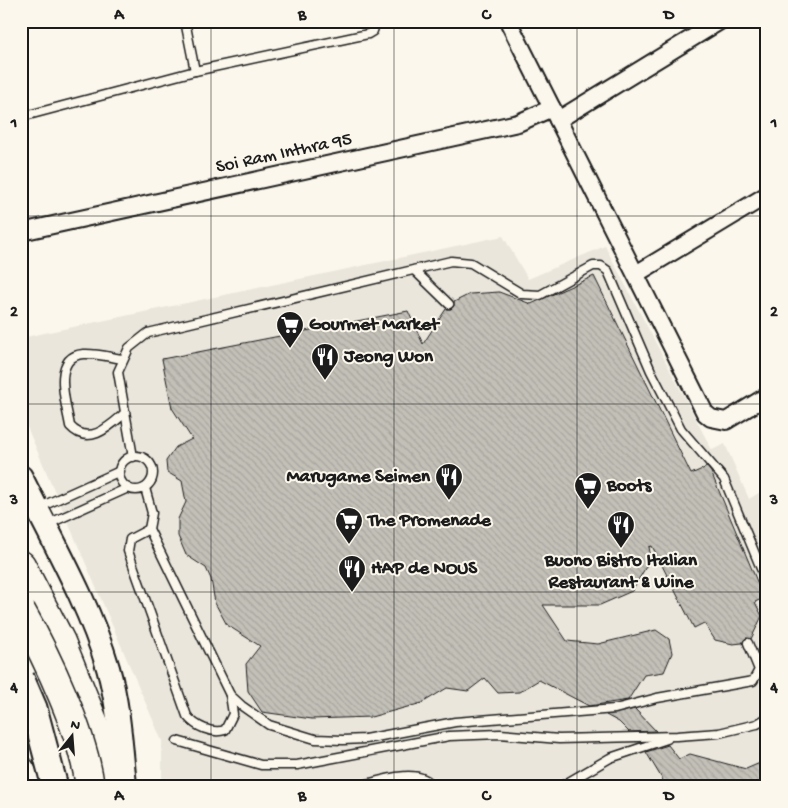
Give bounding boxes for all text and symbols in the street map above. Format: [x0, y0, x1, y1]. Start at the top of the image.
text: A [113, 7, 125, 26]
text: B [297, 7, 307, 26]
text: C [481, 7, 492, 26]
text: D [662, 7, 675, 26]
text: 1 [10, 115, 17, 134]
text: 1 [770, 115, 777, 134]
street label: Soi Ram Inthra 95 [214, 128, 354, 180]
text: 2 [10, 304, 18, 323]
text: 2 [770, 304, 778, 323]
supermarket icon: Gourmet Market [275, 310, 305, 349]
place label: Gourmet Market [309, 314, 441, 337]
restaurant icon: Jeong Won [310, 342, 340, 381]
place label: Jeong Won [343, 346, 434, 369]
restaurant icon: Marugame Seimen [434, 462, 464, 501]
place label: Marugame Seimen [286, 466, 431, 489]
supermarket icon: Boots [573, 471, 603, 510]
place label: Boots [606, 475, 652, 498]
text: 3 [9, 492, 18, 511]
text: 3 [769, 492, 778, 511]
supermarket icon: The Promenade [334, 506, 364, 545]
place label: The Promenade [366, 510, 492, 533]
restaurant icon: Buono Bistro Italian Restaurant & Wine [606, 510, 636, 549]
place label: Buono Bistro Italian Restaurant & Wine [544, 550, 698, 595]
restaurant icon: HAP de NOUS [337, 554, 367, 593]
place label: HAP de NOUS [371, 558, 478, 581]
text: 4 [9, 680, 18, 699]
text: 4 [769, 680, 778, 699]
north arrow [48, 710, 98, 760]
text: N [68, 716, 82, 735]
text: A [113, 788, 125, 807]
text: B [297, 788, 307, 807]
text: C [481, 788, 492, 807]
text: D [662, 788, 675, 807]

